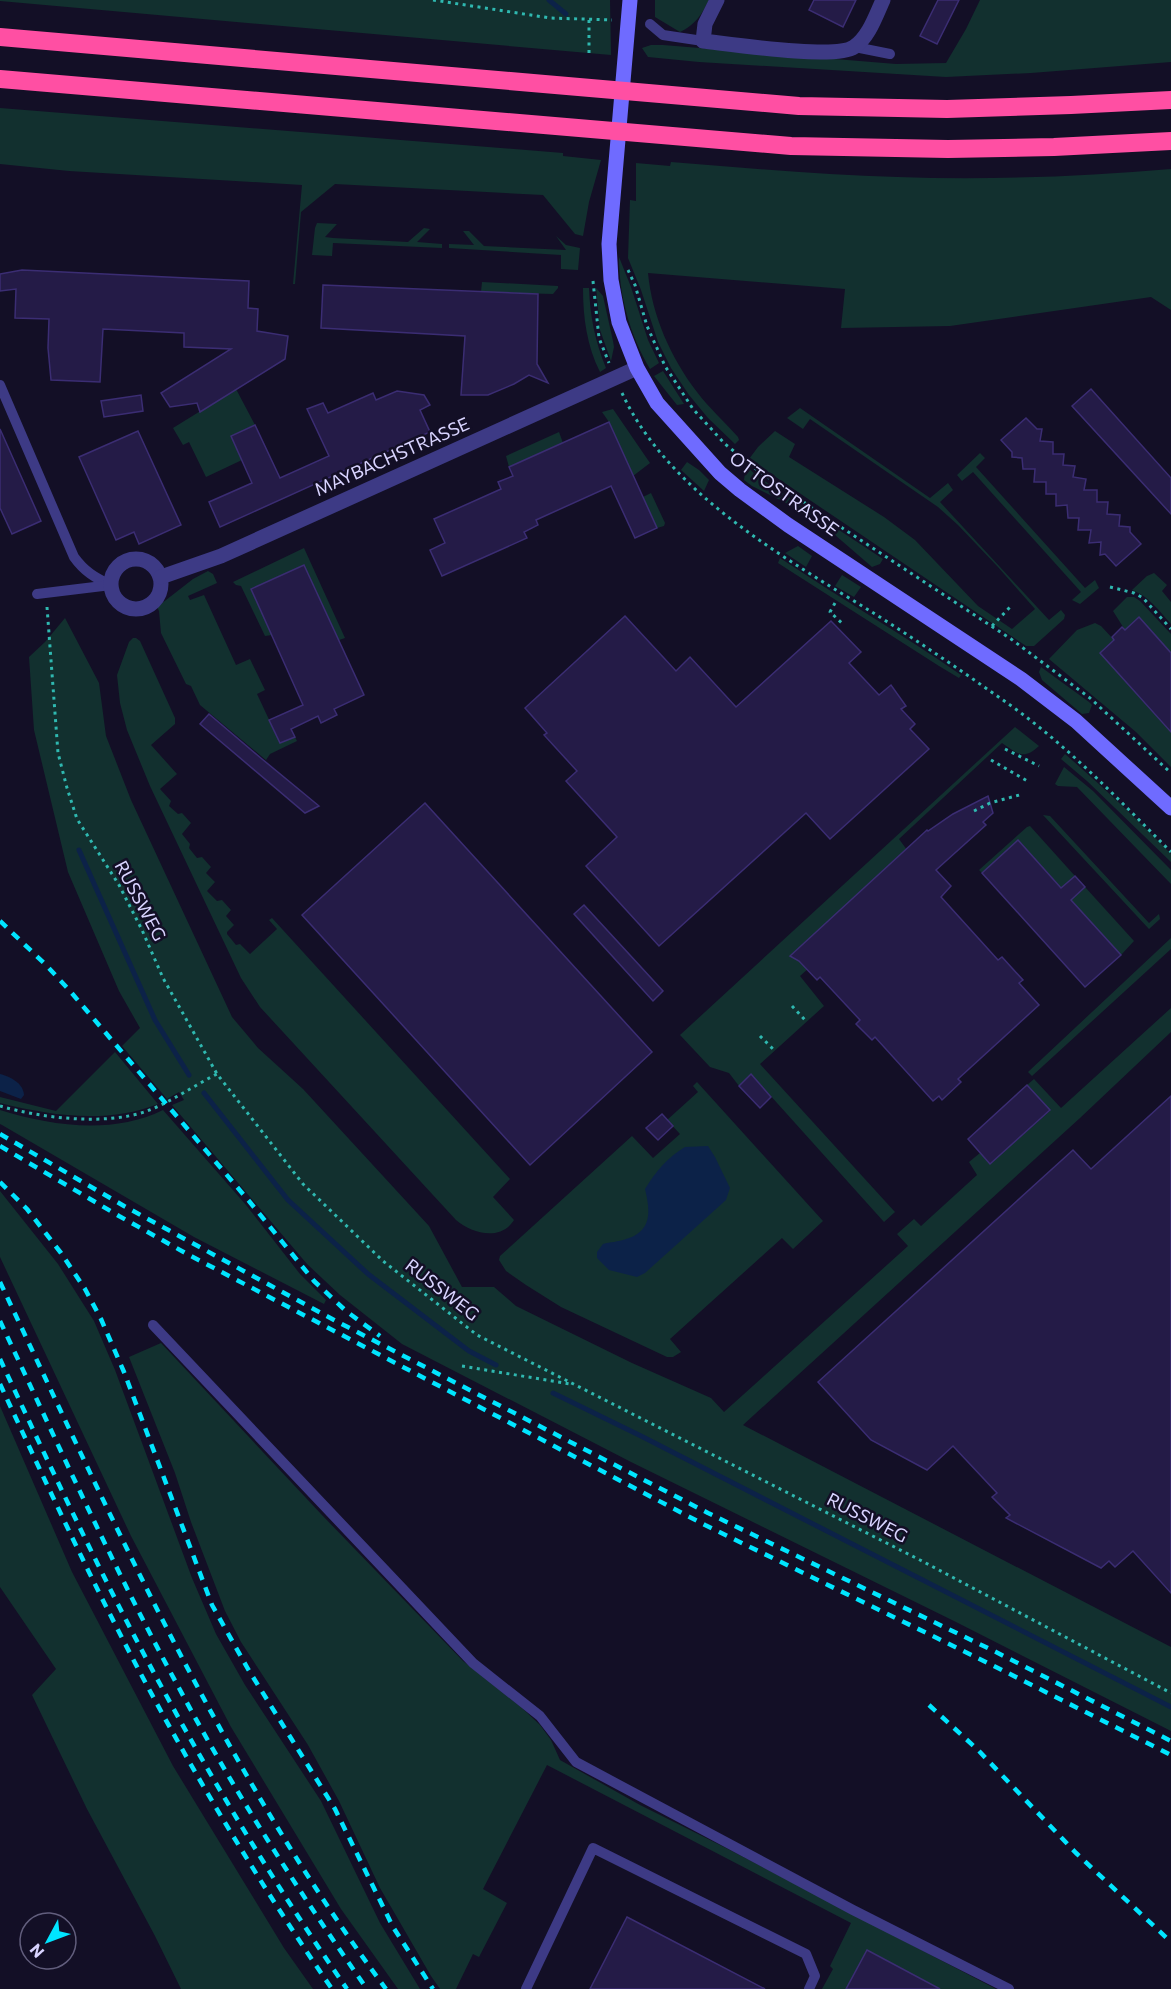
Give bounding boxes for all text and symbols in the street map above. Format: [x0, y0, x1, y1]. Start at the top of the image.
street label: MAYBACHSTRASSE [311, 412, 472, 500]
street label: OTTOSTRASSE [726, 446, 843, 540]
street label: RUSSWEG [111, 857, 171, 944]
street label: RUSSWEG [401, 1254, 484, 1325]
street label: RUSSWEG [823, 1487, 912, 1547]
north arrow [18, 1911, 78, 1971]
text: N [25, 1940, 47, 1962]

